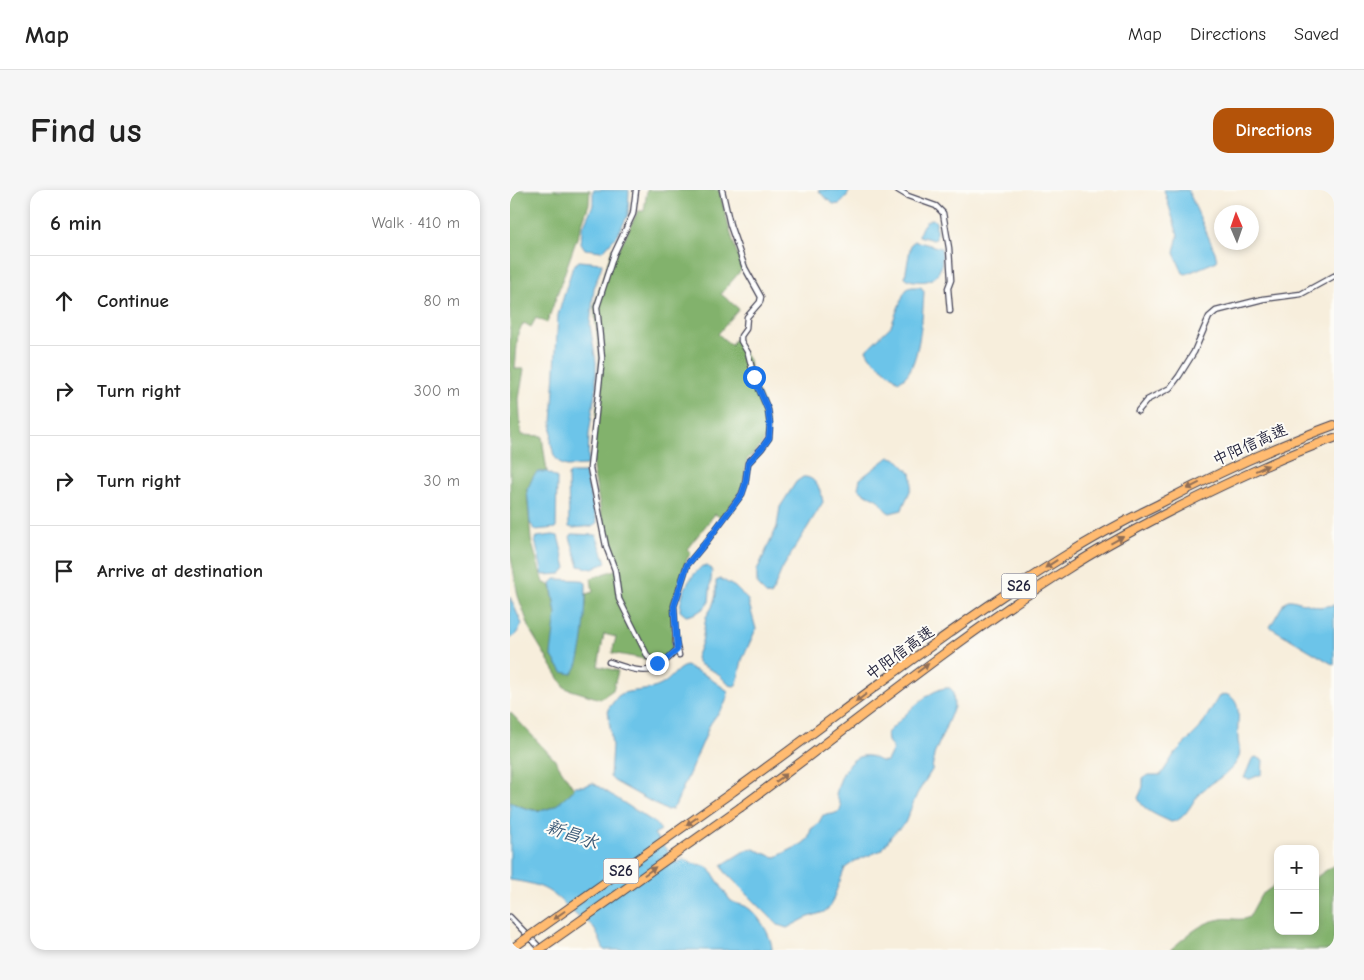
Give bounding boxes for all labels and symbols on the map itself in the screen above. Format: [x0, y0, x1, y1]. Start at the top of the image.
north arrow [1214, 205, 1259, 250]
route start [743, 366, 766, 389]
street label: 中阳信高速 [1210, 421, 1290, 469]
one-way arrow [1255, 463, 1269, 471]
one-way arrow [1186, 483, 1200, 491]
one-way arrow [1110, 535, 1124, 544]
one-way arrow [1044, 560, 1057, 569]
road number: S26 [1002, 574, 1036, 598]
street label: 中阳信高速 [862, 622, 938, 684]
route end [646, 652, 669, 675]
one-way arrow [916, 663, 930, 673]
one-way arrow [855, 693, 868, 704]
one-way arrow [774, 773, 788, 783]
water label: 新昌水 [543, 816, 602, 854]
one-way arrow [685, 816, 699, 826]
road number: S26 [604, 858, 638, 884]
one-way arrow [644, 866, 657, 876]
one-way arrow [552, 910, 566, 920]

